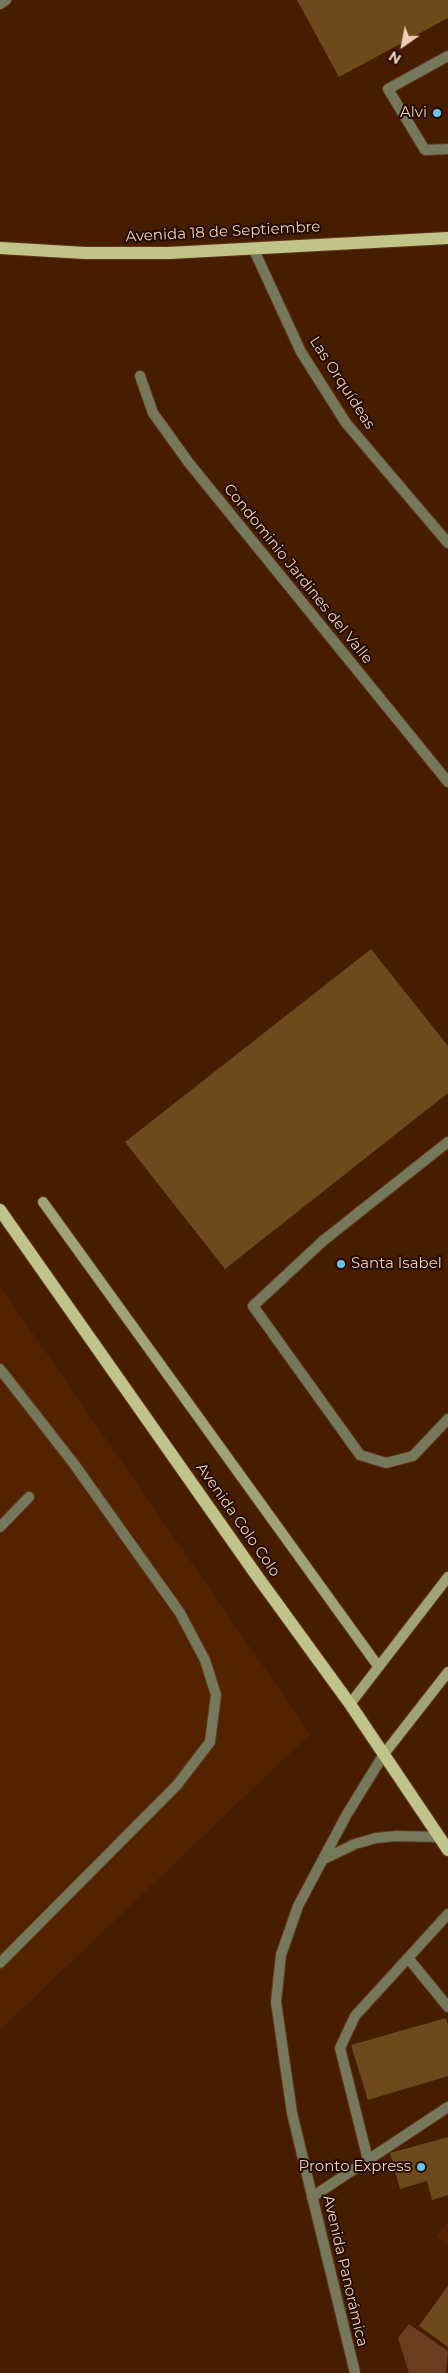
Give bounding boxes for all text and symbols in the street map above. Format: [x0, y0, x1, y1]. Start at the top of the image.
north arrow [378, 20, 428, 70]
text: N [385, 47, 404, 68]
place label: Alvi [400, 104, 427, 122]
marker: Alvi [431, 107, 443, 119]
street label: Avenida 18 de Septiembre [125, 218, 321, 246]
street label: Las Orquídeas [305, 333, 379, 433]
street label: Condominio Jardines del Valle [220, 480, 376, 668]
place label: Santa Isabel [351, 1255, 442, 1273]
marker: Santa Isabel [335, 1258, 347, 1270]
street label: Avenida Colo Colo [192, 1460, 284, 1580]
place label: Pronto Express [299, 2158, 411, 2176]
marker: Pronto Express [415, 2161, 427, 2173]
street label: Avenida Panorámica [319, 2194, 371, 2348]

